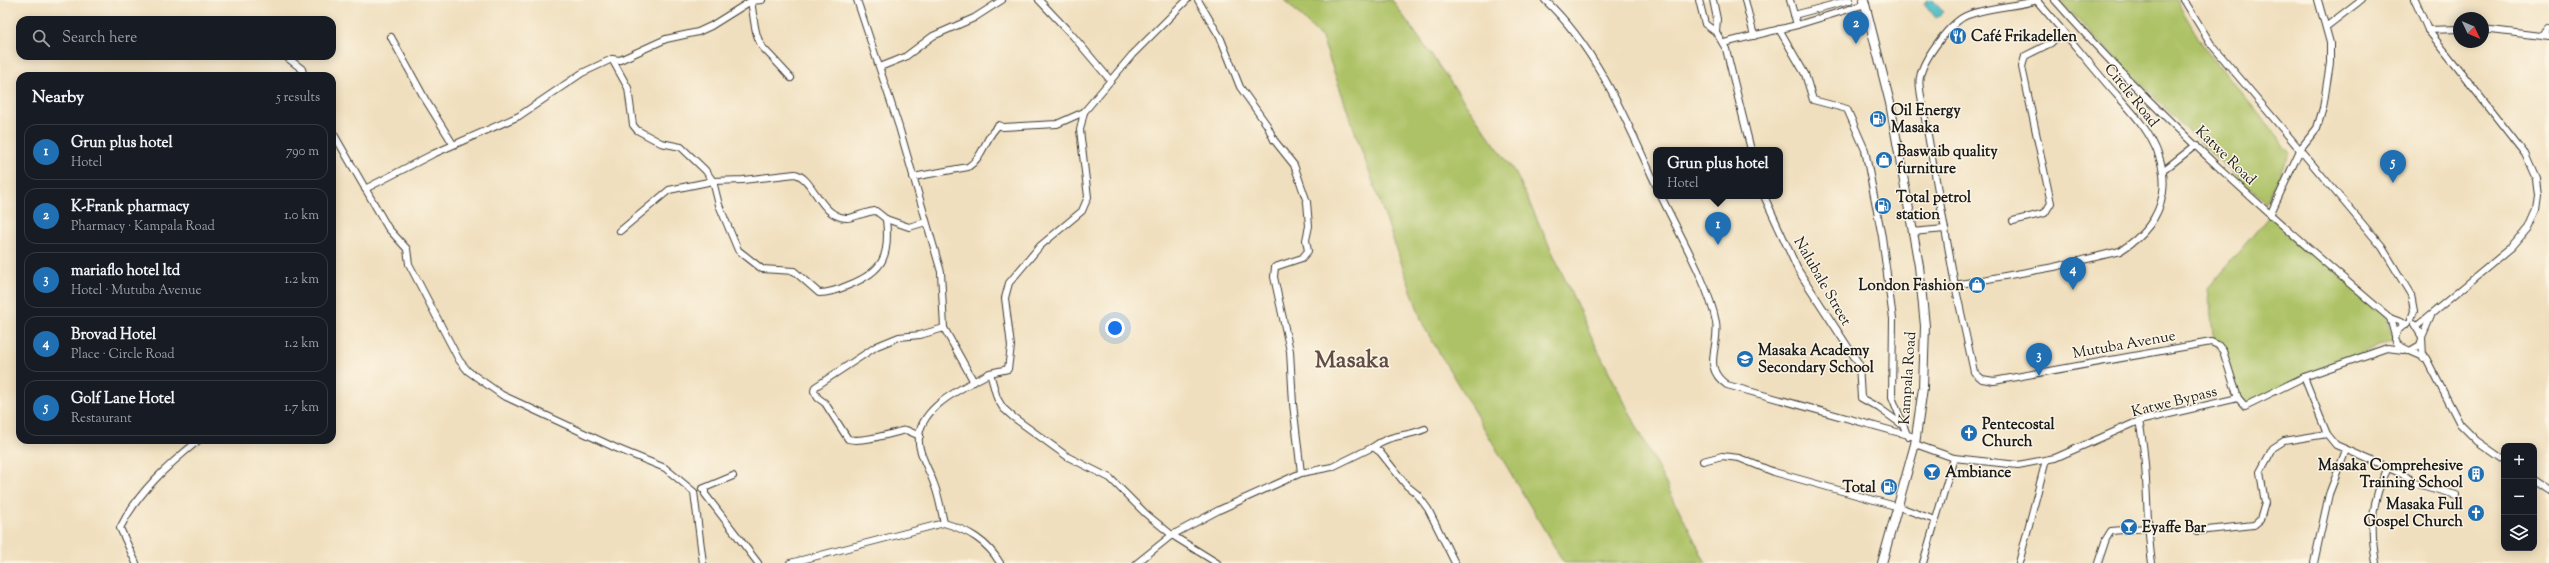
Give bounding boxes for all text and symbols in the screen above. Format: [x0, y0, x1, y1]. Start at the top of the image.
pin: 2 [1843, 11, 1869, 44]
north arrow [2453, 12, 2489, 48]
search box [16, 16, 336, 60]
restaurant icon: Café Frikadellen [1948, 26, 1968, 46]
icon: search [30, 27, 52, 49]
place label: Café Frikadellen [1971, 27, 2077, 48]
text: Search here [62, 28, 137, 49]
street label: Circle Road [2099, 60, 2163, 133]
text: Nearby [32, 86, 84, 110]
text: 5 results [276, 89, 320, 107]
place label: Oil Energy Masaka [1891, 101, 1961, 139]
fuel station icon: Oil Energy Masaka [1868, 109, 1888, 129]
street label: Katwe Road [2190, 122, 2260, 191]
text: Grun plus hotel [71, 133, 173, 154]
place label: Baswaib quality furniture [1897, 142, 1998, 180]
text: 1 [44, 143, 48, 161]
text: 790 m [286, 143, 319, 161]
popup [1653, 147, 1783, 199]
shop icon: Baswaib quality furniture [1874, 150, 1894, 170]
pin: 5 [2380, 150, 2406, 183]
text: Hotel [71, 154, 102, 172]
text: Grun plus hotel [1667, 154, 1769, 175]
text: Hotel [1667, 175, 1699, 193]
place label: Total petrol station [1896, 188, 1972, 226]
fuel station icon: Total petrol station [1873, 196, 1893, 216]
text: K-Frank pharmacy [71, 197, 189, 218]
text: 2 [43, 207, 49, 225]
text: 1.0 km [284, 207, 319, 225]
pin: 1 [1705, 212, 1731, 245]
text: Pharmacy · Kampala Road [71, 218, 215, 236]
street label: Nalubale Street [1788, 233, 1856, 330]
pin: 4 [2060, 257, 2086, 290]
text: mariaflo hotel ltd [71, 261, 180, 282]
text: 3 [43, 271, 49, 289]
text: 1.2 km [285, 271, 319, 289]
shop icon: London Fashion [1967, 275, 1987, 295]
place label: London Fashion [1858, 276, 1964, 297]
text: Hotel · Mutuba Avenue [71, 282, 202, 300]
your location [1105, 318, 1125, 338]
text: Brovad Hotel [71, 325, 156, 346]
street label: Mutuba Avenue [2071, 326, 2177, 365]
street label: Kampala Road [1895, 330, 1922, 425]
text: 4 [43, 335, 49, 353]
text: 1.2 km [285, 335, 319, 353]
place label: Masaka Academy Secondary School [1758, 341, 1875, 379]
pin: 3 [2026, 343, 2052, 376]
district label: Masaka [1315, 345, 1390, 378]
text: Place · Circle Road [71, 346, 175, 364]
school or university icon: Masaka Academy Secondary School [1735, 349, 1755, 369]
street label: Katwe Bypass [2129, 382, 2220, 423]
text: Golf Lane Hotel [71, 389, 175, 410]
text: 5 [44, 399, 48, 417]
text: 1.7 km [284, 399, 319, 417]
text: Restaurant [71, 410, 132, 428]
place label: Pentecostal Church [1982, 415, 2056, 453]
church icon: Pentecostal Church [1959, 423, 1979, 443]
map controls [2501, 443, 2537, 551]
button: + [2501, 443, 2537, 479]
place label: Masaka Comprehesive Training School [2318, 456, 2464, 494]
bar icon: Ambiance [1922, 462, 1942, 482]
place label: Ambiance [1945, 463, 2011, 484]
building icon: Masaka Comprehesive Training School [2466, 464, 2486, 484]
fuel station icon: Total [1879, 477, 1899, 497]
place label: Total [1842, 478, 1877, 499]
button: − [2501, 479, 2537, 515]
place label: Masaka Full Gospel Church [2363, 495, 2464, 533]
church icon: Masaka Full Gospel Church [2466, 503, 2486, 523]
button: layers [2501, 515, 2537, 551]
bar icon: Eyaffe Bar [2119, 517, 2139, 537]
place label: Eyaffe Bar [2142, 518, 2207, 539]

